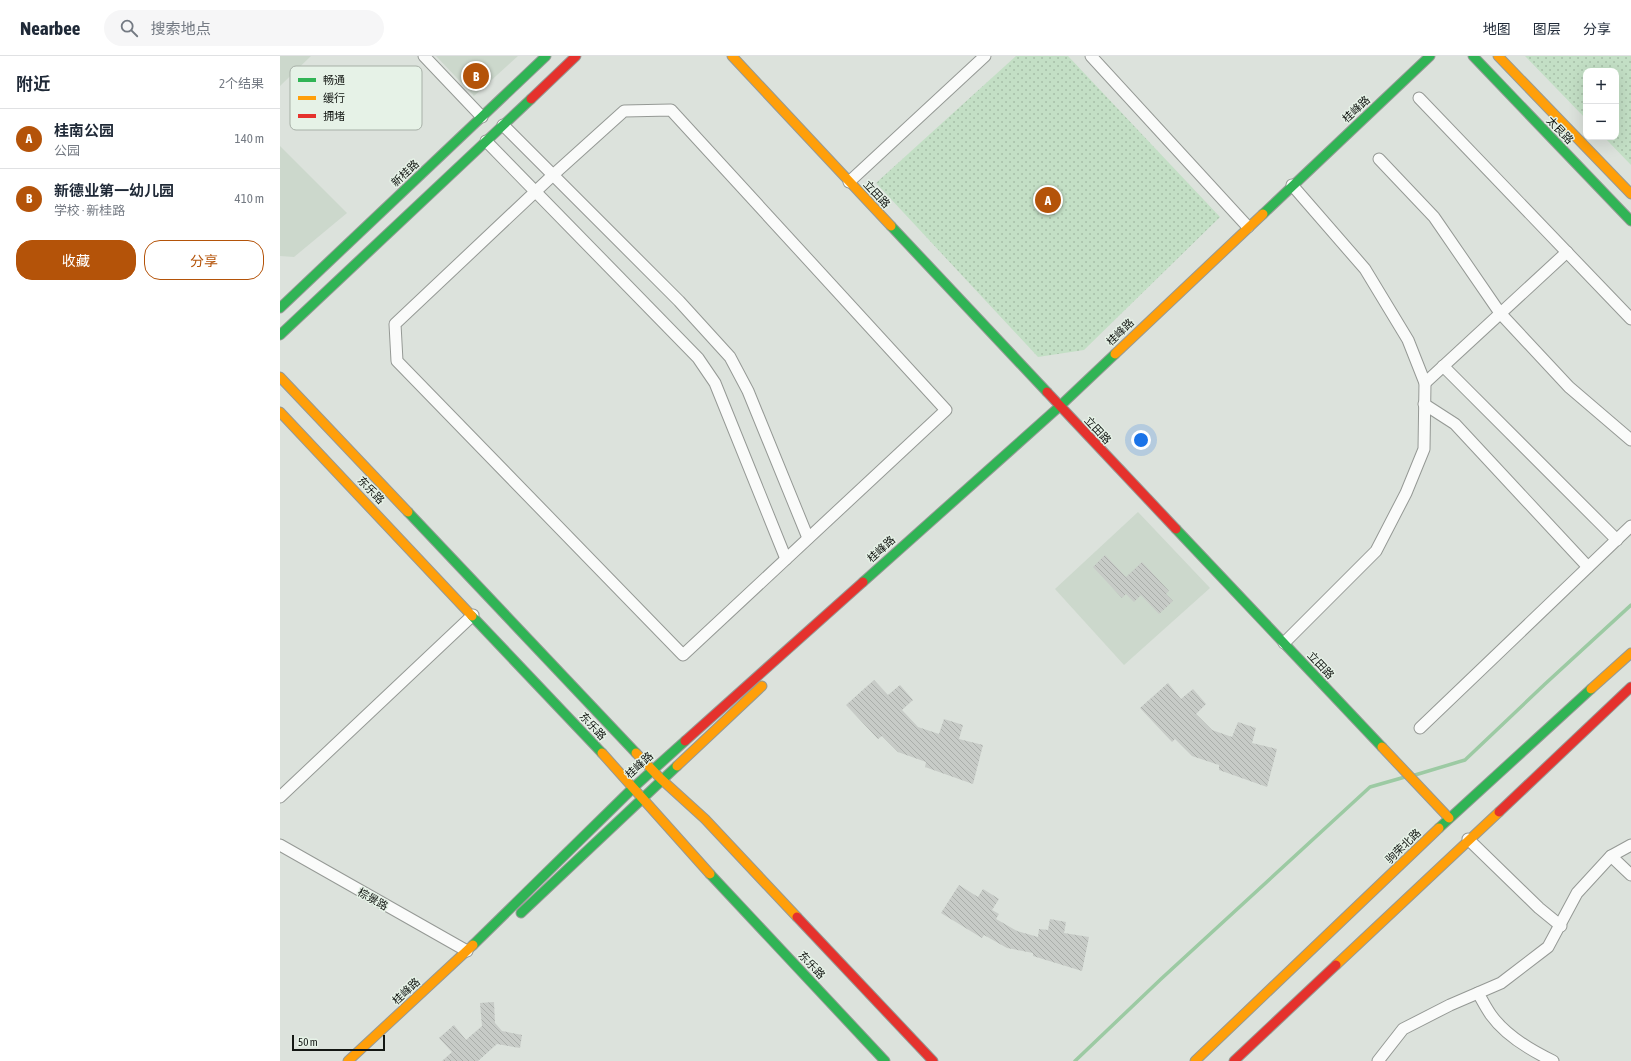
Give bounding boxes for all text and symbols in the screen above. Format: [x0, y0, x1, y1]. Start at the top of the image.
search box [104, 10, 384, 46]
text: Nearbee [20, 17, 80, 39]
icon: search [118, 17, 140, 39]
text: 搜索地点 [150, 20, 210, 37]
text: 地图 [1483, 21, 1511, 37]
text: 图层 [1533, 21, 1561, 37]
text: 分享 [1583, 21, 1611, 37]
pin: B [463, 61, 489, 91]
legend [290, 66, 422, 130]
map controls [1583, 68, 1619, 140]
button: + [1583, 68, 1619, 104]
text: 附近 [16, 74, 50, 94]
text: 畅通 [323, 74, 345, 86]
text: 2个结果 [219, 76, 264, 91]
text: 缓行 [323, 92, 345, 104]
street label: 桂峰路 [1340, 93, 1372, 125]
button: − [1583, 104, 1619, 140]
text: 拥堵 [323, 110, 345, 122]
street label: 太艮路 [1544, 114, 1576, 146]
text: 桂南公园 [54, 122, 114, 139]
text: A [26, 131, 32, 146]
text: 140 m [235, 131, 264, 146]
text: 公园 [54, 143, 80, 158]
street label: 新桂路 [389, 157, 421, 189]
street label: 立田路 [861, 178, 893, 210]
text: 新德业第一幼儿园 [54, 182, 174, 199]
pin: A [1035, 185, 1061, 215]
text: B [26, 191, 32, 206]
text: 410 m [235, 191, 264, 206]
text: 学校 · 新桂路 [54, 203, 125, 218]
button: 收藏 [16, 240, 136, 280]
button: 分享 [144, 240, 264, 280]
street label: 桂峰路 [1104, 316, 1136, 348]
street label: 立田路 [1082, 414, 1114, 446]
your location [1131, 430, 1151, 450]
street label: 东乐路 [355, 474, 387, 506]
street label: 桂峰路 [865, 534, 897, 564]
street label: 立田路 [1305, 649, 1337, 681]
street label: 东乐路 [577, 710, 609, 742]
street label: 桂峰路 [623, 750, 655, 780]
street label: 驹荣北路 [1383, 826, 1423, 866]
street label: 棕景路 [356, 886, 390, 912]
street label: 东乐路 [796, 949, 828, 981]
street label: 桂峰路 [390, 975, 422, 1007]
scale bar [292, 1033, 385, 1052]
text: 50 m [298, 1036, 318, 1048]

